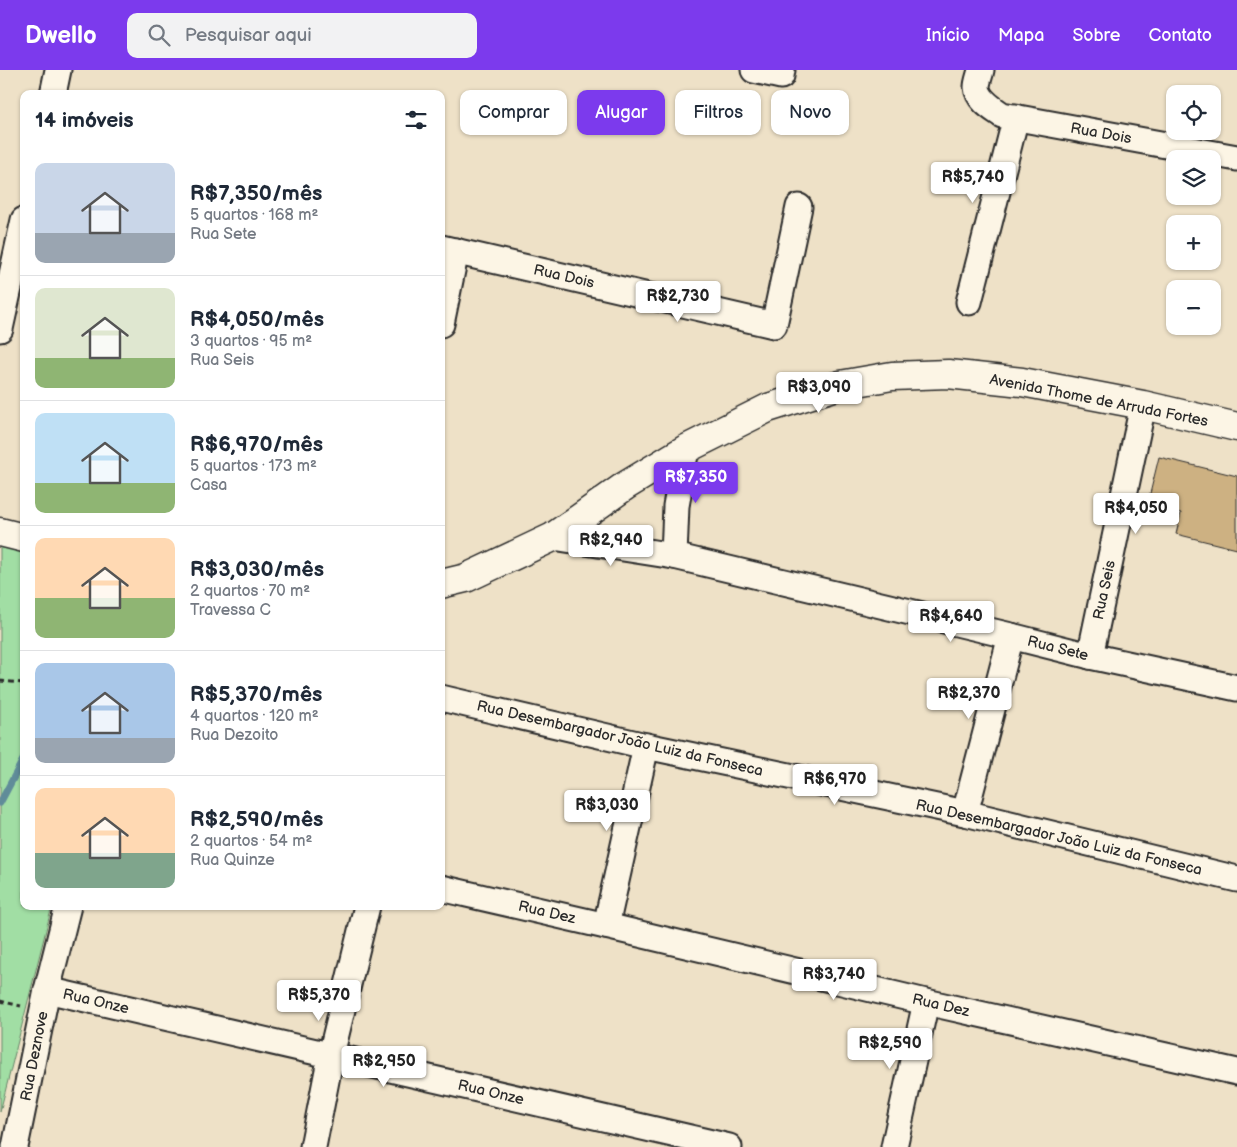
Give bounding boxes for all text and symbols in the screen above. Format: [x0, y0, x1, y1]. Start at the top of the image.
search box [127, 13, 477, 58]
text: Dwello [25, 21, 97, 50]
icon: search [145, 21, 173, 49]
text: Pesquisar aqui [185, 24, 312, 47]
text: Início [926, 25, 970, 46]
text: Mapa [998, 25, 1044, 46]
text: Sobre [1072, 25, 1120, 46]
text: Contato [1148, 25, 1212, 46]
map controls [1166, 85, 1221, 335]
button: locate [1166, 85, 1221, 140]
chip: Comprar [460, 90, 567, 135]
chip: Alugar [577, 90, 665, 135]
chip: Filtros [675, 90, 761, 135]
chip: Novo [771, 90, 849, 135]
icon: filters [402, 106, 430, 134]
text: 14 imóveis [35, 108, 134, 133]
street label: Rua Dois [1069, 119, 1134, 148]
button: layers [1166, 150, 1221, 205]
pin: R$5,740 [927, 162, 1019, 204]
text: R$5,740 [942, 168, 1004, 187]
text: R$7,350/mês [190, 181, 322, 206]
icon: home [75, 183, 135, 243]
text: 5 quartos · 168 m² [190, 206, 318, 225]
button: + [1166, 215, 1221, 270]
text: Rua Sete [190, 225, 256, 244]
street label: Rua Dois [532, 260, 597, 293]
pin: R$2,730 [632, 280, 724, 323]
button: − [1166, 280, 1221, 335]
text: R$2,730 [647, 287, 709, 306]
text: R$4,050/mês [190, 307, 324, 332]
icon: home [75, 308, 135, 368]
text: 3 quartos · 95 m² [190, 332, 312, 351]
text: Rua Seis [190, 351, 254, 370]
street label: Avenida Thome de Arruda Fortes [988, 370, 1210, 431]
pin: R$3,090 [773, 372, 865, 414]
text: R$3,090 [787, 378, 851, 397]
text: R$6,970/mês [190, 432, 323, 457]
icon: home [75, 433, 135, 493]
text: 5 quartos · 173 m² [190, 457, 317, 476]
pin: R$7,350 [650, 462, 742, 504]
text: R$7,350 [665, 468, 727, 487]
text: Casa [190, 476, 227, 495]
pin: R$4,050 [1090, 492, 1182, 535]
text: R$4,050 [1104, 499, 1168, 518]
pin: R$2,940 [565, 524, 657, 567]
text: R$2,940 [579, 531, 643, 550]
text: R$3,030/mês [190, 557, 324, 582]
icon: home [75, 558, 135, 618]
street label: Rua Seis [1089, 558, 1120, 622]
text: 2 quartos · 70 m² [190, 582, 310, 601]
pin: R$4,640 [905, 600, 997, 643]
text: Travessa C [190, 601, 271, 620]
text: R$4,640 [919, 607, 983, 626]
street label: Rua Sete [1025, 632, 1090, 665]
pin: R$2,370 [923, 678, 1015, 720]
text: R$5,370/mês [190, 682, 322, 707]
icon: home [75, 683, 135, 743]
text: R$2,370 [938, 684, 1000, 703]
street label: Rua Desembargador João Luiz da Fonseca [475, 696, 765, 781]
text: 4 quartos · 120 m² [190, 707, 319, 726]
text: Rua Dezoito [190, 726, 278, 745]
pin: R$6,970 [789, 764, 881, 806]
text: R$6,970 [804, 770, 866, 789]
pin: R$3,030 [561, 790, 653, 832]
street label: Rua Desembargador João Luiz da Fonseca [914, 795, 1204, 880]
text: R$3,030 [575, 796, 639, 815]
text: R$2,590/mês [190, 807, 323, 832]
icon: home [75, 808, 135, 868]
text: 2 quartos · 54 m² [190, 832, 312, 851]
text: Rua Quinze [190, 851, 275, 870]
street label: Rua Dez [516, 897, 578, 928]
pin: R$3,740 [788, 958, 880, 1001]
text: R$3,740 [803, 965, 865, 984]
pin: R$5,370 [273, 980, 365, 1022]
street label: Rua Onze [61, 985, 131, 1018]
text: R$5,370 [288, 986, 350, 1005]
street label: Rua Dez [910, 990, 972, 1021]
street label: Rua Deznove [16, 1009, 53, 1103]
pin: R$2,590 [844, 1028, 936, 1070]
text: R$2,590 [858, 1034, 922, 1053]
pin: R$2,950 [338, 1046, 430, 1088]
text: R$2,950 [352, 1052, 416, 1071]
street label: Rua Onze [456, 1076, 526, 1109]

